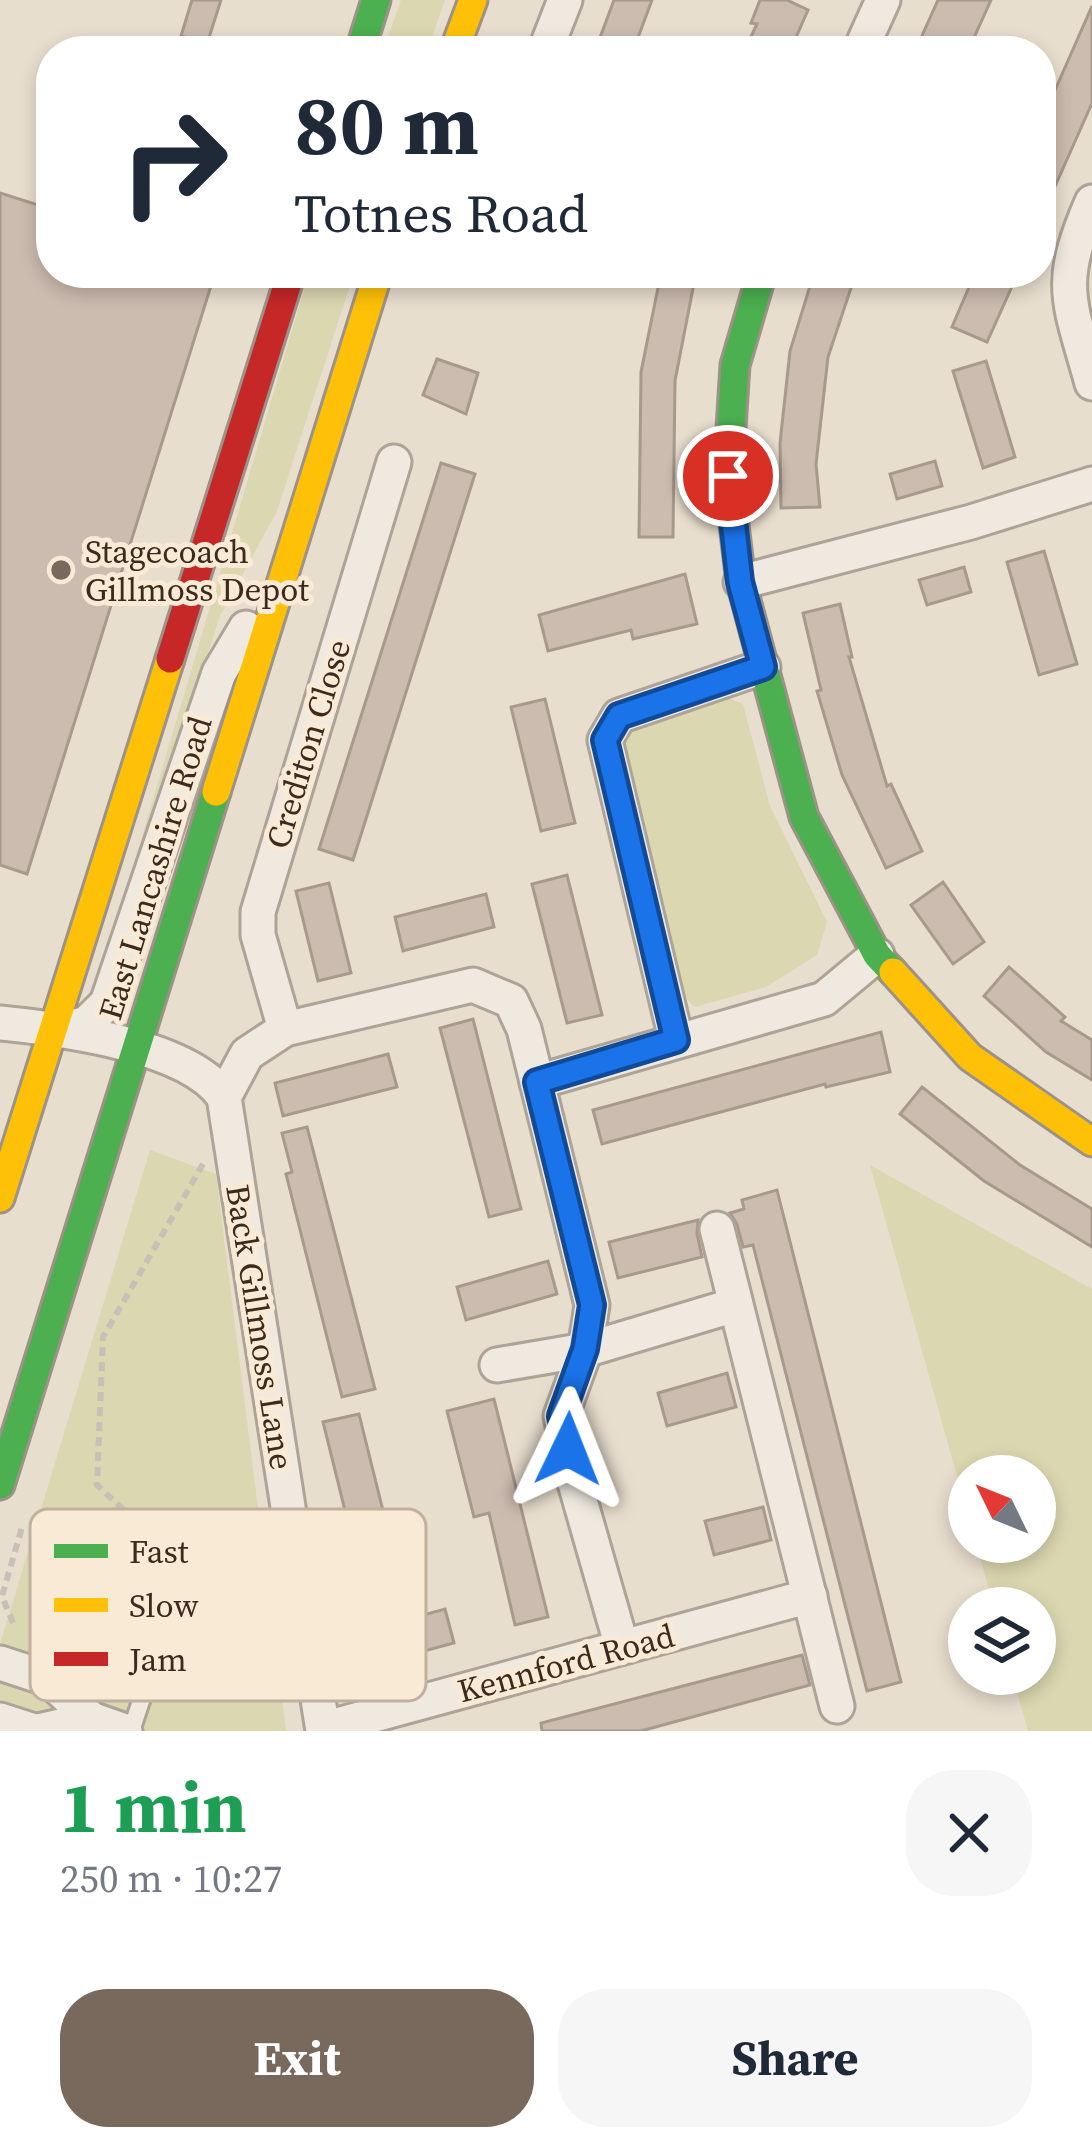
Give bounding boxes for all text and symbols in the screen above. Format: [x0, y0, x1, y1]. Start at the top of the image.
text: 80 m [294, 67, 479, 182]
icon: right [96, 84, 252, 240]
text: Totnes Road [294, 176, 588, 250]
pin [677, 425, 779, 527]
icon: arrive [695, 443, 761, 509]
place label: Stagecoach Gillmoss Depot [85, 529, 309, 612]
marker: Stagecoach Gillmoss Depot [48, 557, 74, 583]
street label: Crediton Close [255, 634, 361, 854]
street label: East Lancashire Road [87, 710, 223, 1025]
street label: Back Gillmoss Lane [215, 1181, 305, 1473]
position arrow [505, 1386, 631, 1512]
north arrow [948, 1455, 1056, 1563]
map controls [948, 1455, 1056, 1695]
legend [30, 1509, 426, 1701]
text: Fast [129, 1529, 189, 1574]
text: Slow [129, 1583, 199, 1628]
button: layers [948, 1587, 1056, 1695]
street label: Kennford Road [453, 1612, 679, 1714]
text: Jam [128, 1637, 187, 1682]
text: 1 min [60, 1757, 247, 1856]
button: close [906, 1770, 1032, 1896]
text: 250 m · 10:27 [60, 1852, 282, 1905]
button: Exit [60, 1989, 534, 2127]
button: Share [558, 1989, 1032, 2127]

